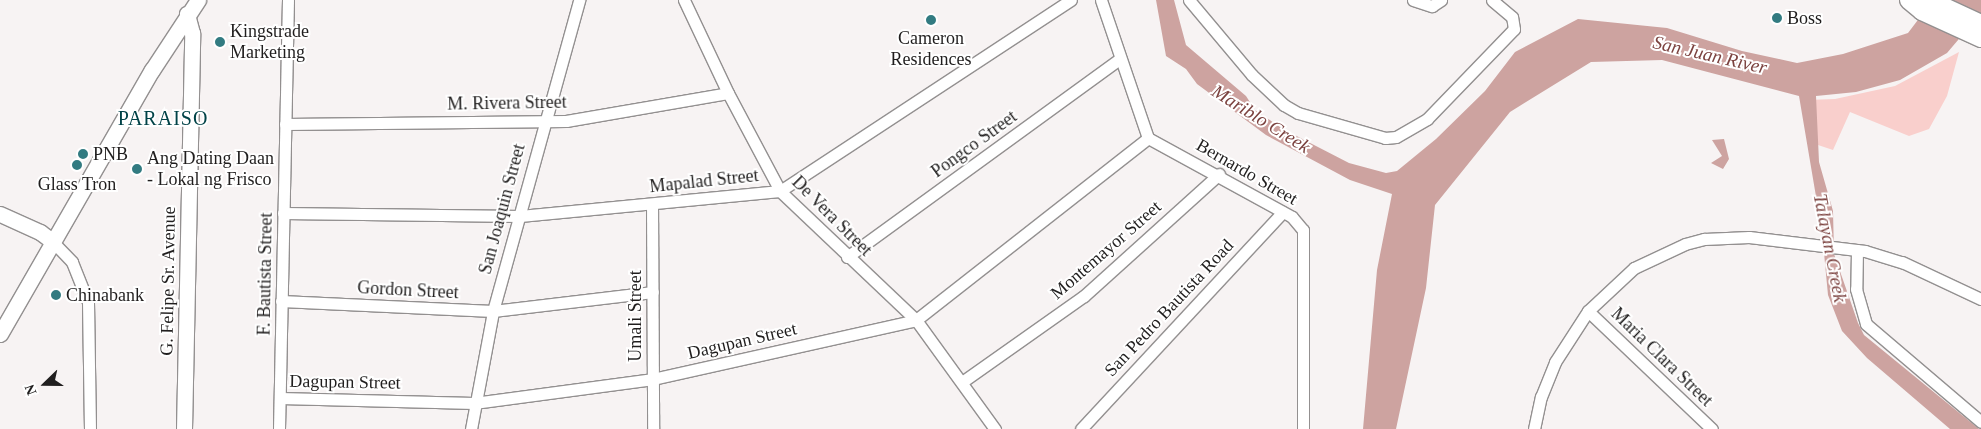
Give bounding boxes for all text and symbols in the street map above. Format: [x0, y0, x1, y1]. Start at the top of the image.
place label: Boss [1787, 7, 1822, 29]
marker: Boss [1771, 12, 1783, 24]
marker: Cameron Residences [925, 14, 937, 26]
place label: Kingstrade Marketing [230, 21, 309, 64]
place label: Cameron Residences [891, 28, 971, 70]
water label: San Juan River [1651, 31, 1769, 79]
marker: Kingstrade Marketing [214, 36, 226, 48]
water label: Mariblo Creek [1208, 80, 1314, 158]
street label: M. Rivera Street [447, 91, 567, 115]
district label: PARAISO [117, 106, 209, 130]
street label: Pongco Street [927, 106, 1021, 182]
street label: Bernardo Street [1192, 134, 1302, 210]
street label: San Joaquin Street [474, 141, 530, 277]
place label: PNB [93, 143, 128, 165]
marker: PNB [77, 148, 89, 160]
place label: Ang Dating Daan - Lokal ng Frisco [147, 148, 274, 190]
marker: Glass Tron [71, 159, 83, 171]
marker: Ang Dating Daan - Lokal ng Frisco [131, 163, 143, 175]
street label: Mapalad Street [648, 165, 760, 197]
street label: De Vera Street [787, 171, 877, 261]
place label: Glass Tron [38, 173, 116, 195]
water label: Talayan Creek [1808, 192, 1852, 304]
street label: Montemayor Street [1046, 196, 1166, 304]
street label: G. Felipe Sr. Avenue [156, 206, 180, 356]
street label: F. Bautista Street [253, 212, 277, 336]
street label: San Pedro Bautista Road [1100, 235, 1238, 381]
street label: Umali Street [624, 270, 646, 362]
street label: Gordon Street [357, 277, 459, 303]
place label: Chinabank [66, 284, 144, 306]
marker: Chinabank [50, 289, 62, 301]
street label: Maria Clara Street [1607, 303, 1717, 411]
street label: Dagupan Street [685, 318, 799, 364]
north arrow [20, 359, 70, 409]
street label: Dagupan Street [289, 370, 401, 394]
text: N [22, 382, 39, 397]

